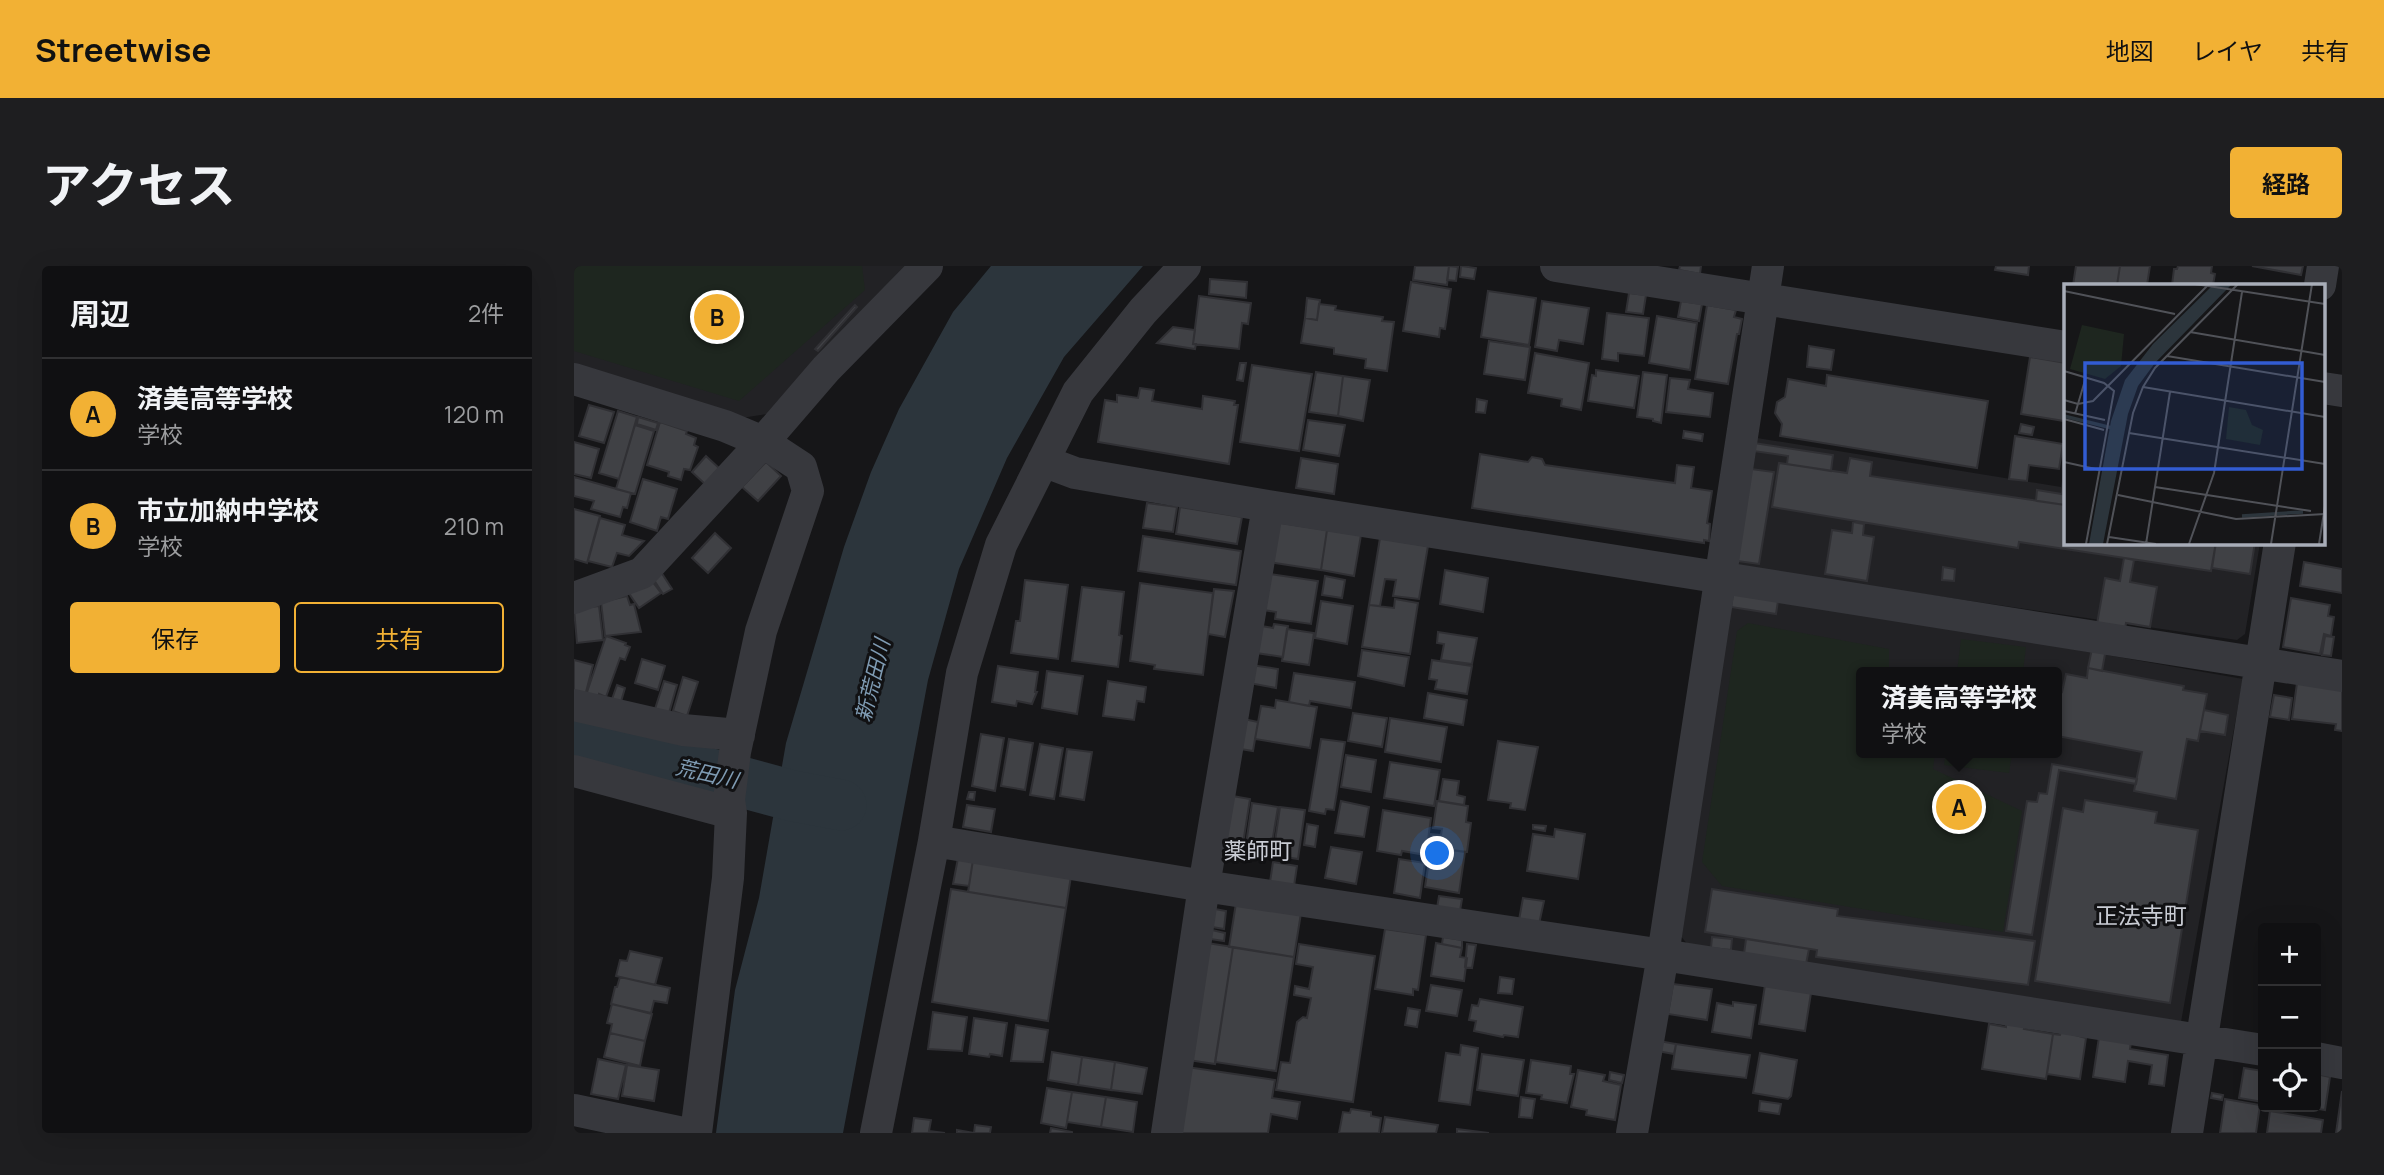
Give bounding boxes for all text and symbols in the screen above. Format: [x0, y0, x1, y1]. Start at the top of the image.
text: Streetwise [35, 27, 211, 72]
text: 地図 [2106, 34, 2154, 67]
text: レイヤ [2192, 34, 2263, 67]
text: 共有 [2301, 34, 2349, 67]
button: 経路 [2230, 147, 2342, 218]
text: アクセス [42, 151, 236, 218]
inset map [2064, 284, 2324, 544]
pin: B [694, 291, 740, 343]
text: 周辺 [70, 293, 130, 334]
text: 2件 [468, 297, 504, 329]
text: 済美高等学校 [137, 380, 293, 416]
text: A [85, 398, 101, 430]
text: 120 m [444, 398, 504, 430]
text: 学校 [137, 418, 183, 450]
text: 市立加納中学校 [137, 492, 319, 528]
text: B [86, 510, 100, 542]
text: 210 m [444, 510, 504, 542]
text: 学校 [137, 530, 183, 562]
button: 保存 [70, 602, 280, 673]
button: 共有 [294, 602, 504, 673]
water label: 新荒田川 [848, 634, 896, 724]
popup [1856, 667, 2062, 758]
text: 済美高等学校 [1881, 679, 2037, 715]
text: 学校 [1881, 717, 1927, 749]
water label: 荒田川 [673, 752, 743, 794]
pin: A [1936, 781, 1982, 833]
district label: 薬師町 [1224, 834, 1293, 866]
your location [1420, 836, 1454, 870]
district label: 正法寺町 [2095, 899, 2187, 931]
map controls [2258, 923, 2321, 1112]
button: + [2258, 923, 2321, 986]
button: − [2258, 986, 2321, 1049]
button: locate [2258, 1049, 2321, 1112]

